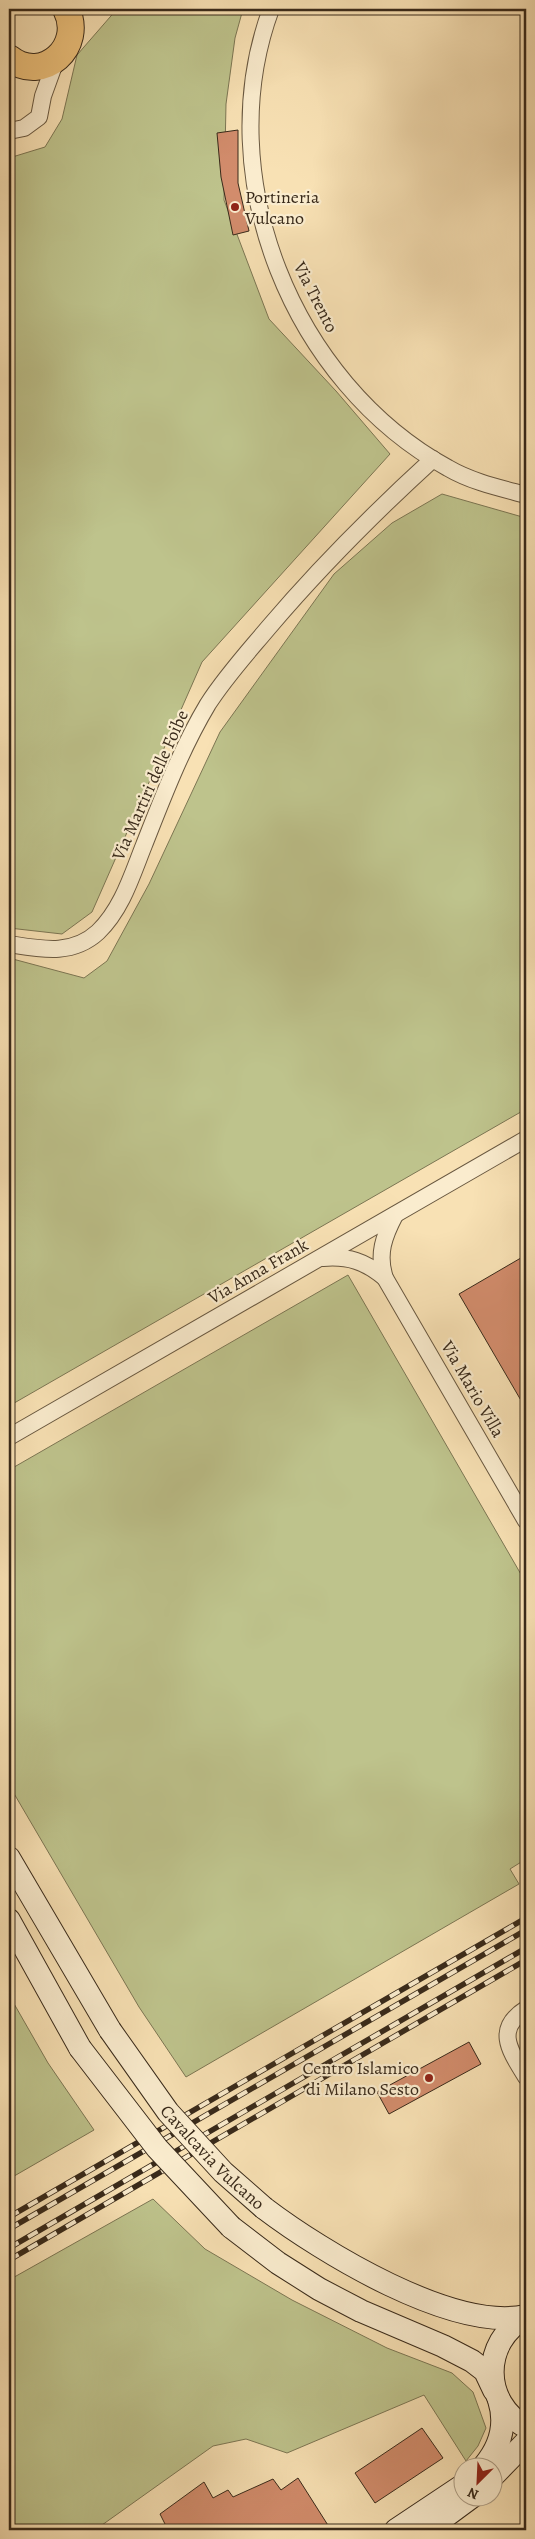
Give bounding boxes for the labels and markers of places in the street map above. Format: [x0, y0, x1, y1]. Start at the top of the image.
place label: Portineria Vulcano [244, 185, 320, 230]
marker: Portineria Vulcano [229, 201, 241, 213]
place label: Centro Islamico di Milano Sesto [302, 2056, 419, 2101]
marker: Centro Islamico di Milano Sesto [423, 2072, 435, 2084]

